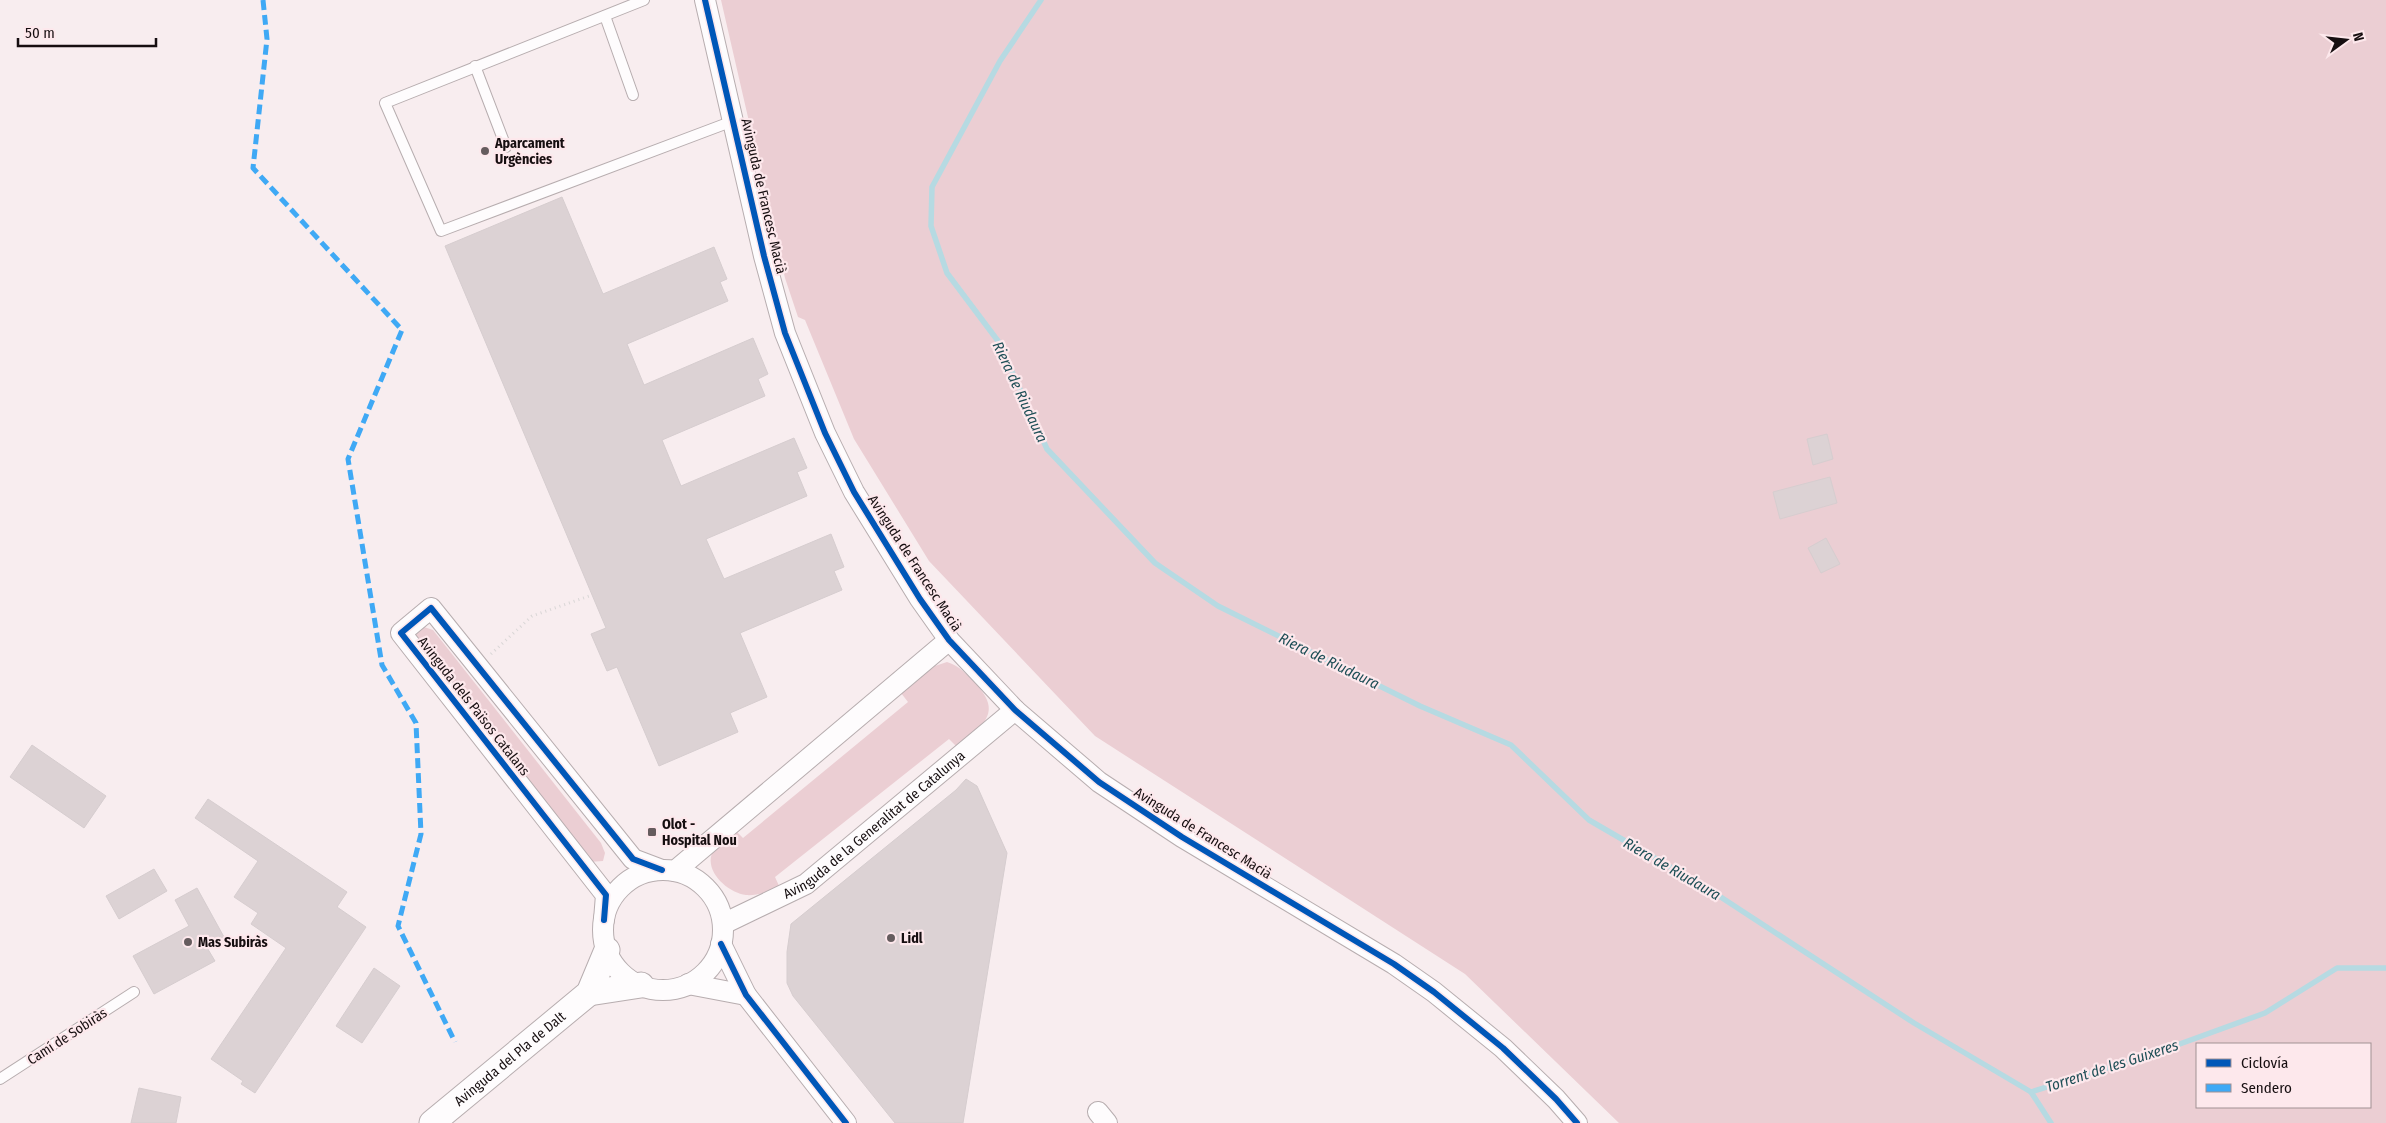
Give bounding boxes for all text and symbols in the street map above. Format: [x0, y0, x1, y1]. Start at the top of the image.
scale bar [18, 15, 155, 47]
north arrow [2321, 15, 2371, 65]
text: 50 m [25, 24, 55, 42]
text: N [2349, 31, 2367, 43]
street label: Avinguda de Francesc Macià [737, 117, 790, 276]
place label: Aparcament Urgències [494, 135, 566, 168]
marker: Aparcament Urgències [479, 145, 491, 157]
water label: Riera de Riudaura [989, 339, 1051, 446]
street label: Avinguda de Francesc Macià [864, 492, 965, 635]
water label: Riera de Riudaura [1276, 629, 1382, 693]
street label: Avinguda dels Països Catalans [414, 633, 533, 779]
street label: Avinguda de la Generalitat de Catalunya [781, 747, 969, 903]
street label: Avinguda de Francesc Macià [1131, 784, 1275, 883]
place label: Olot - Hospital Nou [662, 816, 737, 849]
marker: Olot - Hospital Nou [646, 826, 658, 838]
water label: Riera de Riudaura [1620, 834, 1724, 904]
place label: Lidl [901, 930, 923, 947]
marker: Lidl [885, 932, 897, 944]
place label: Mas Subiràs [198, 934, 268, 951]
marker: Mas Subiràs [182, 936, 194, 948]
street label: Camí de Sobiràs [24, 1004, 110, 1068]
street label: Avinguda del Pla de Dalt [451, 1008, 569, 1110]
water label: Torrent de les Guixeres [2043, 1036, 2181, 1096]
legend [2196, 1043, 2371, 1108]
text: Ciclovía [2241, 1054, 2288, 1072]
text: Sendero [2241, 1079, 2292, 1097]

